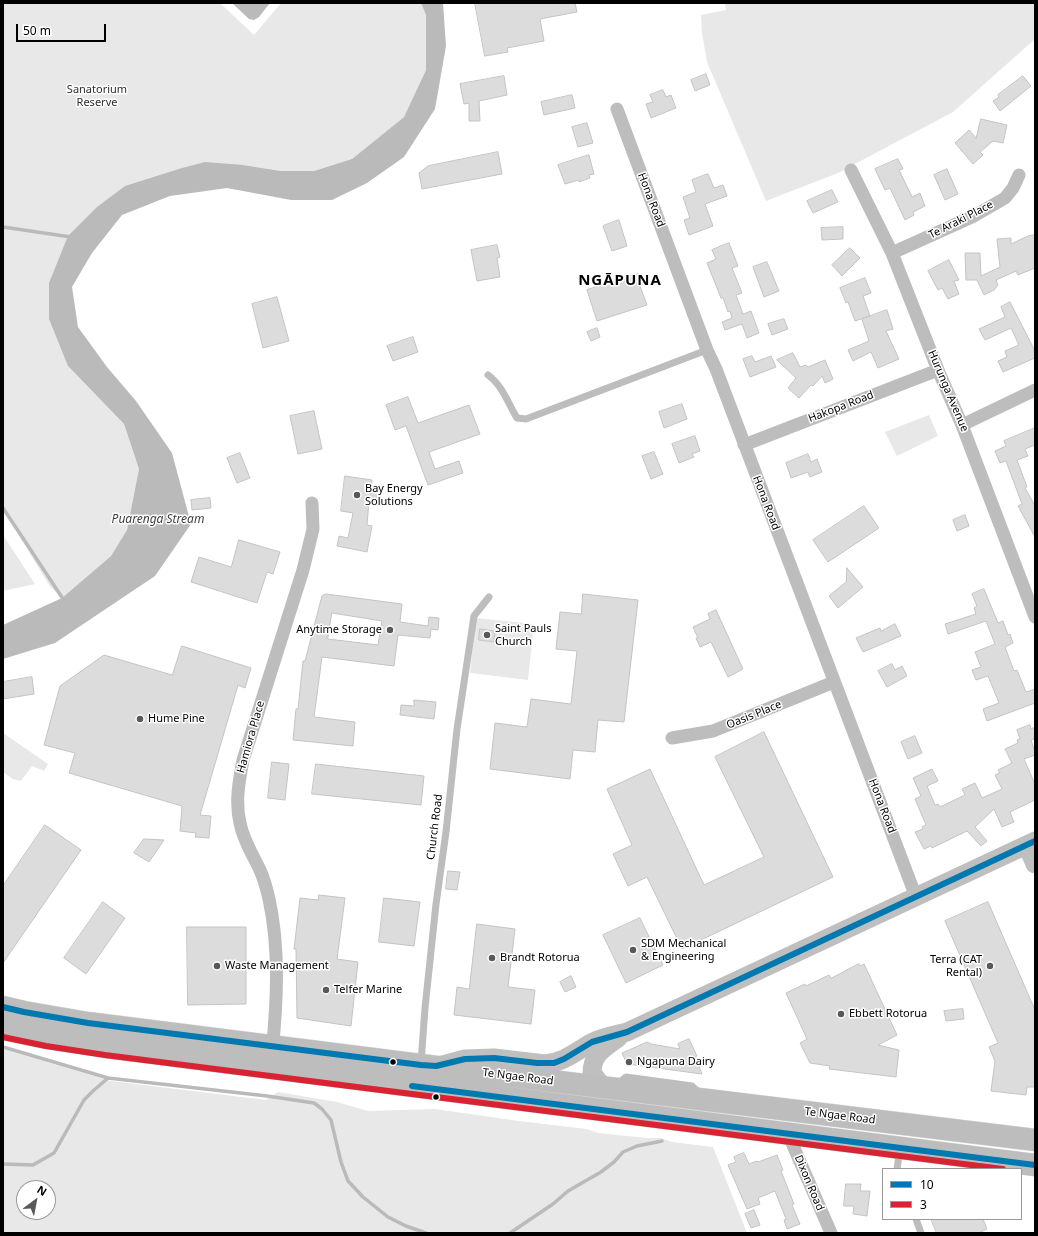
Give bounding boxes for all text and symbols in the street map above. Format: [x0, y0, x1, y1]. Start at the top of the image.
scale bar [18, 16, 108, 42]
text: 50 m [23, 22, 51, 39]
park label: Sanatorium Reserve [67, 83, 127, 109]
street label: Hona Road [635, 171, 667, 229]
street label: Te Araki Place [927, 198, 995, 242]
district label: NGĀPUNA [578, 272, 662, 290]
street label: Hurunga Avenue [925, 348, 971, 434]
street label: Hakopa Road [806, 388, 876, 426]
street label: Hona Road [750, 474, 782, 532]
place label: Bay Energy Solutions [365, 482, 423, 508]
marker: Bay Energy Solutions [352, 490, 362, 500]
water label: Puarenga Stream [112, 513, 204, 527]
place label: Saint Pauls Church [495, 622, 551, 648]
place label: Anytime Storage [296, 623, 382, 637]
marker: Anytime Storage [385, 625, 395, 635]
marker: Saint Pauls Church [482, 630, 492, 640]
street label: Oasis Place [725, 698, 783, 732]
street label: Hamiora Place [234, 699, 268, 775]
place label: Hume Pine [148, 712, 205, 726]
marker: Hume Pine [135, 714, 145, 724]
street label: Hona Road [866, 777, 898, 835]
street label: Church Road [424, 793, 446, 861]
place label: SDM Mechanical & Engineering [641, 937, 726, 963]
marker: SDM Mechanical & Engineering [628, 945, 638, 955]
place label: Brandt Rotorua [500, 951, 580, 965]
marker: Brandt Rotorua [487, 953, 497, 963]
place label: Terra (CAT Rental) [930, 953, 982, 979]
place label: Waste Management [225, 959, 329, 973]
marker: Waste Management [212, 961, 222, 971]
marker: Terra (CAT Rental) [985, 961, 995, 971]
place label: Telfer Marine [334, 983, 402, 997]
marker: Telfer Marine [321, 985, 331, 995]
place label: Ebbett Rotorua [849, 1007, 927, 1021]
marker: Ebbett Rotorua [836, 1009, 846, 1019]
place label: Ngapuna Dairy [637, 1055, 715, 1069]
unlabelled marker [388, 1057, 398, 1067]
marker: Ngapuna Dairy [624, 1057, 634, 1067]
street label: Te Ngae Road [482, 1066, 554, 1088]
unlabelled marker [431, 1092, 441, 1102]
street label: Te Ngae Road [804, 1105, 876, 1127]
street label: Dixon Road [791, 1153, 827, 1213]
legend [882, 1168, 1022, 1220]
text: 10 [920, 1176, 934, 1193]
north arrow [16, 1180, 56, 1220]
text: N [34, 1182, 50, 1199]
text: 3 [920, 1196, 927, 1213]

